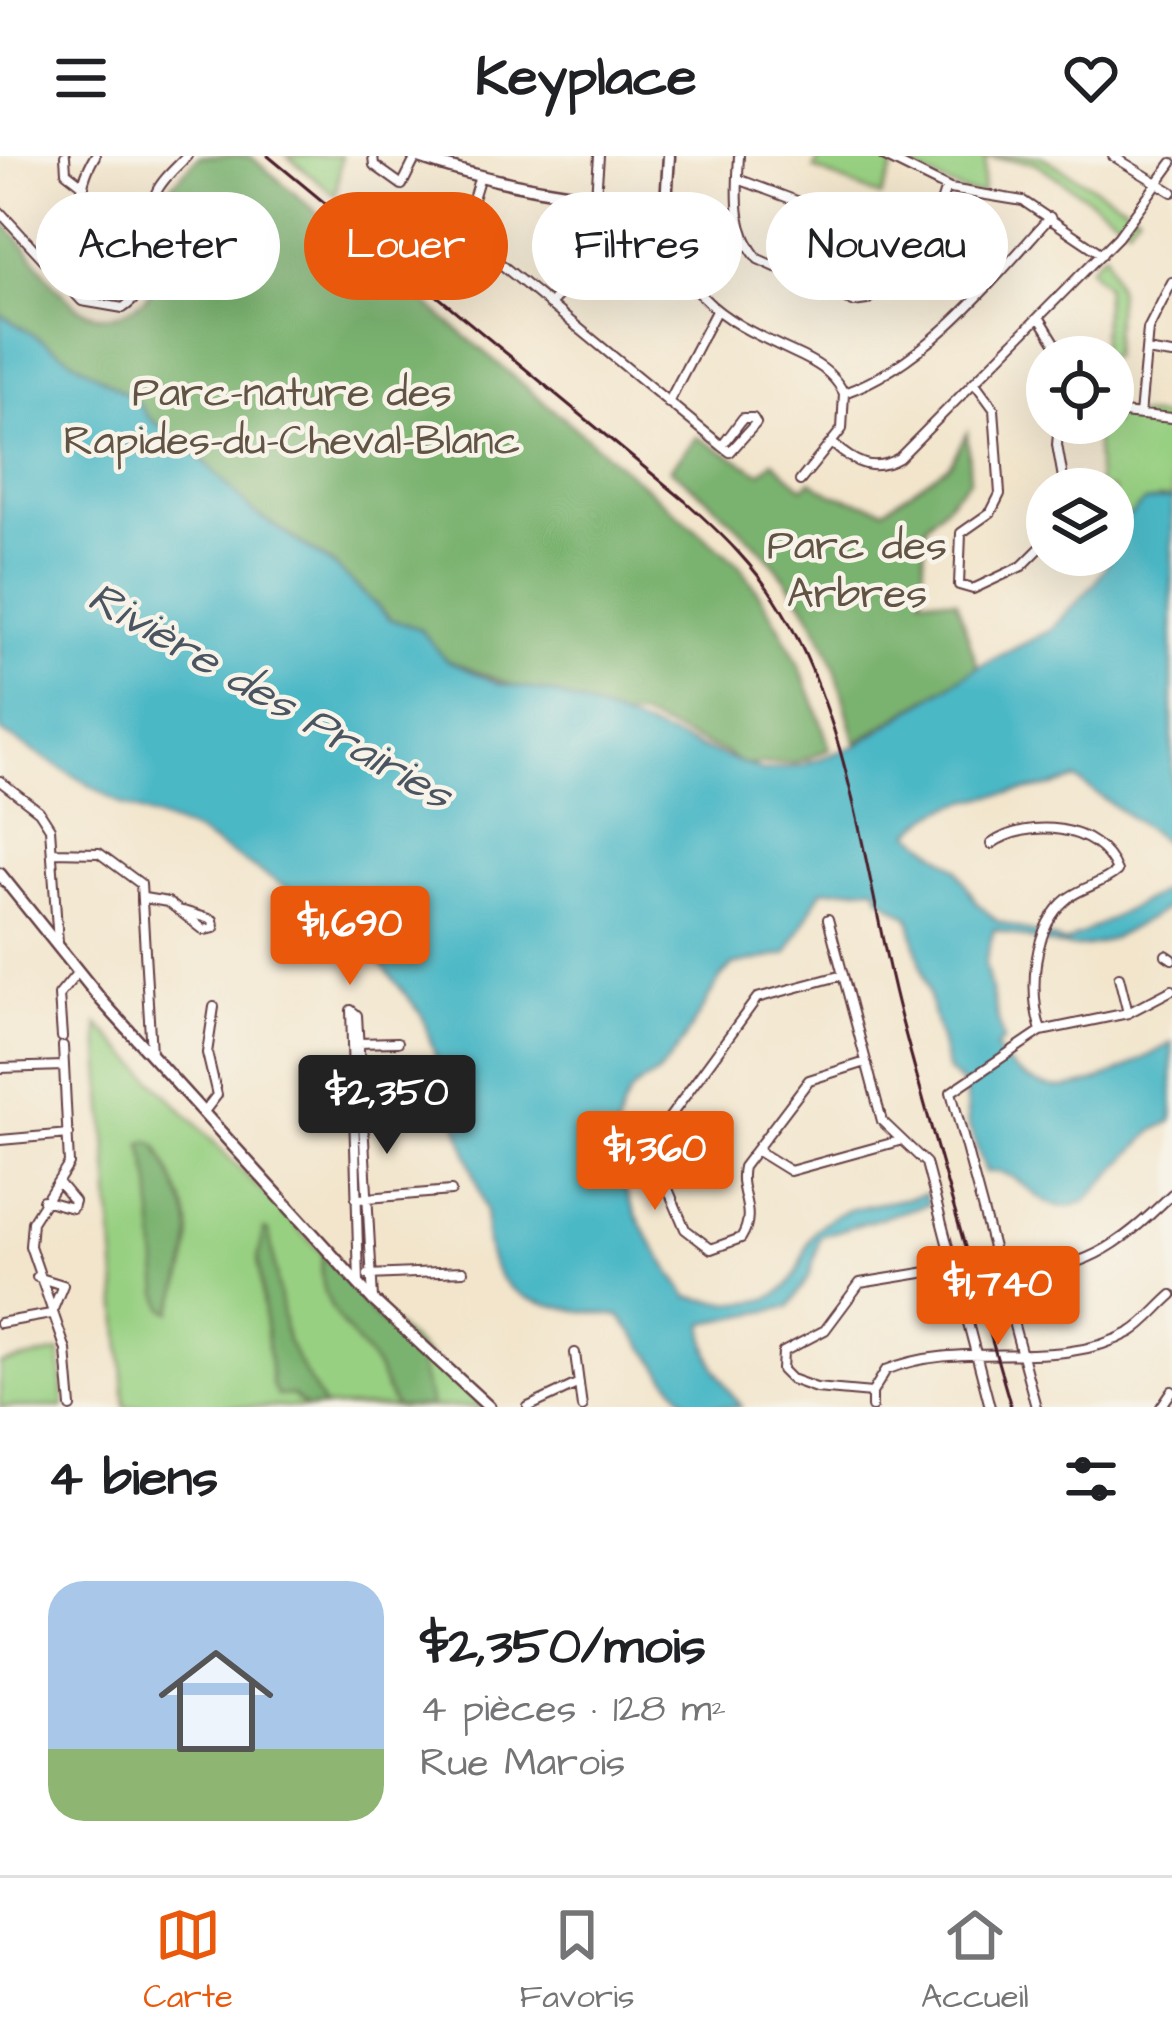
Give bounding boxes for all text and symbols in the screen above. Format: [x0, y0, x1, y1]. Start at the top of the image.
text: Keyplace [476, 41, 696, 116]
icon: menu [48, 45, 114, 111]
icon: heart [1058, 45, 1124, 111]
chip: Acheter [36, 192, 280, 300]
chip: Louer [304, 192, 508, 300]
chip: Filtres [532, 192, 742, 300]
chip: Nouveau [766, 192, 1008, 300]
map controls [1026, 336, 1134, 576]
button: locate [1026, 336, 1134, 444]
park label: Parc-nature des Rapides-du-Cheval-Blanc [64, 365, 520, 471]
button: layers [1026, 468, 1134, 576]
park label: Parc des Arbres [767, 518, 947, 624]
water label: Rivière des Prairies [76, 567, 465, 827]
pin: $1,690 [252, 886, 448, 988]
text: $1,690 [298, 898, 402, 952]
pin: $2,350 [289, 1055, 485, 1157]
text: $2,350 [325, 1067, 449, 1121]
pin: $1,360 [557, 1111, 753, 1213]
text: $1,360 [604, 1123, 706, 1177]
pin: $1,740 [900, 1246, 1096, 1348]
text: $1,740 [944, 1258, 1052, 1312]
text: 4 biens [48, 1444, 218, 1515]
icon: filters [1058, 1446, 1124, 1512]
text: $2,350/mois [420, 1612, 706, 1683]
icon: home [144, 1629, 288, 1773]
text: 4 pièces · 128 m² [420, 1683, 726, 1737]
text: Rue Marois [420, 1737, 625, 1791]
tab: Carte [143, 1902, 233, 2020]
tab: Favoris [519, 1902, 634, 2020]
tab: Accueil [921, 1902, 1029, 2020]

